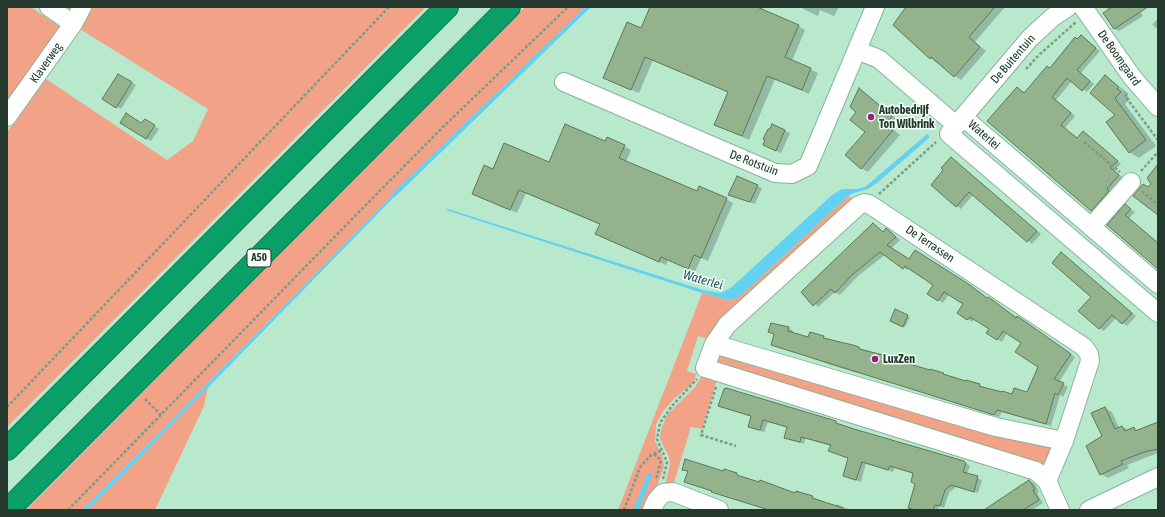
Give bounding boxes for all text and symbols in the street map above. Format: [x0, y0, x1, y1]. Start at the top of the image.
street label: De Boomgaard [1095, 27, 1143, 89]
street label: De Buitentuin [988, 31, 1038, 87]
street label: Klaverweg [27, 40, 65, 86]
place label: Autobedrijf Ton Wilbrink [879, 103, 934, 131]
marker: Autobedrijf Ton Wilbrink [866, 112, 876, 122]
street label: Waterlei [965, 117, 1003, 153]
street label: De Rotstuin [728, 147, 780, 179]
street label: De Terrassen [903, 222, 957, 266]
road number: A50 [247, 249, 271, 267]
water label: Waterlei [681, 267, 725, 293]
place label: LuxZen [883, 352, 915, 366]
marker: LuxZen [870, 354, 880, 364]

